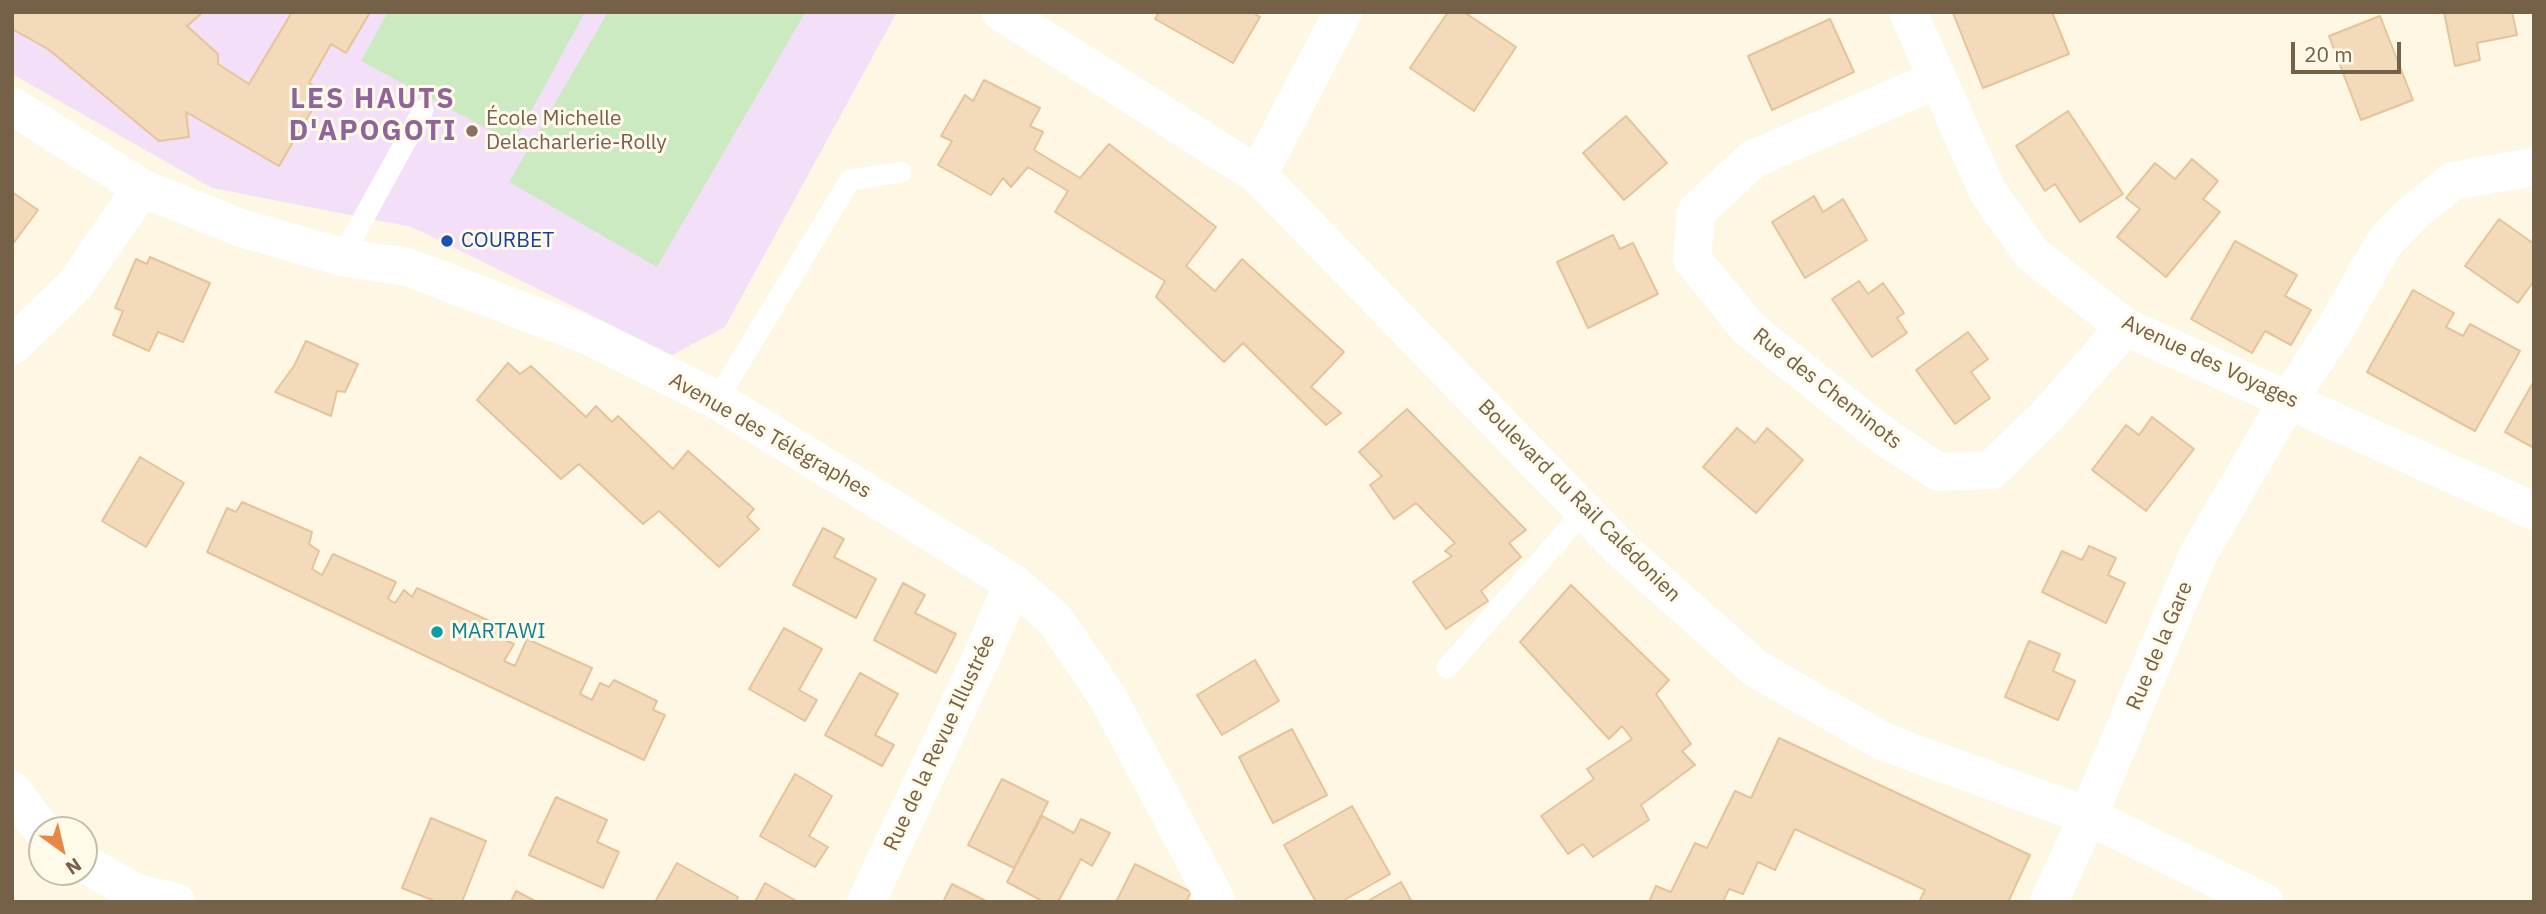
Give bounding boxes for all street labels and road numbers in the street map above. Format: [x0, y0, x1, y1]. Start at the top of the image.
street label: Avenue des Voyages [2118, 310, 2302, 414]
street label: Rue des Cheminots [1747, 323, 1907, 455]
street label: Avenue des Télégraphes [664, 368, 876, 504]
street label: Boulevard du Rail Calédonien [1472, 394, 1686, 608]
street label: Rue de la Gare [2122, 578, 2198, 714]
street label: Rue de la Revue Illustrée [879, 631, 1001, 855]

